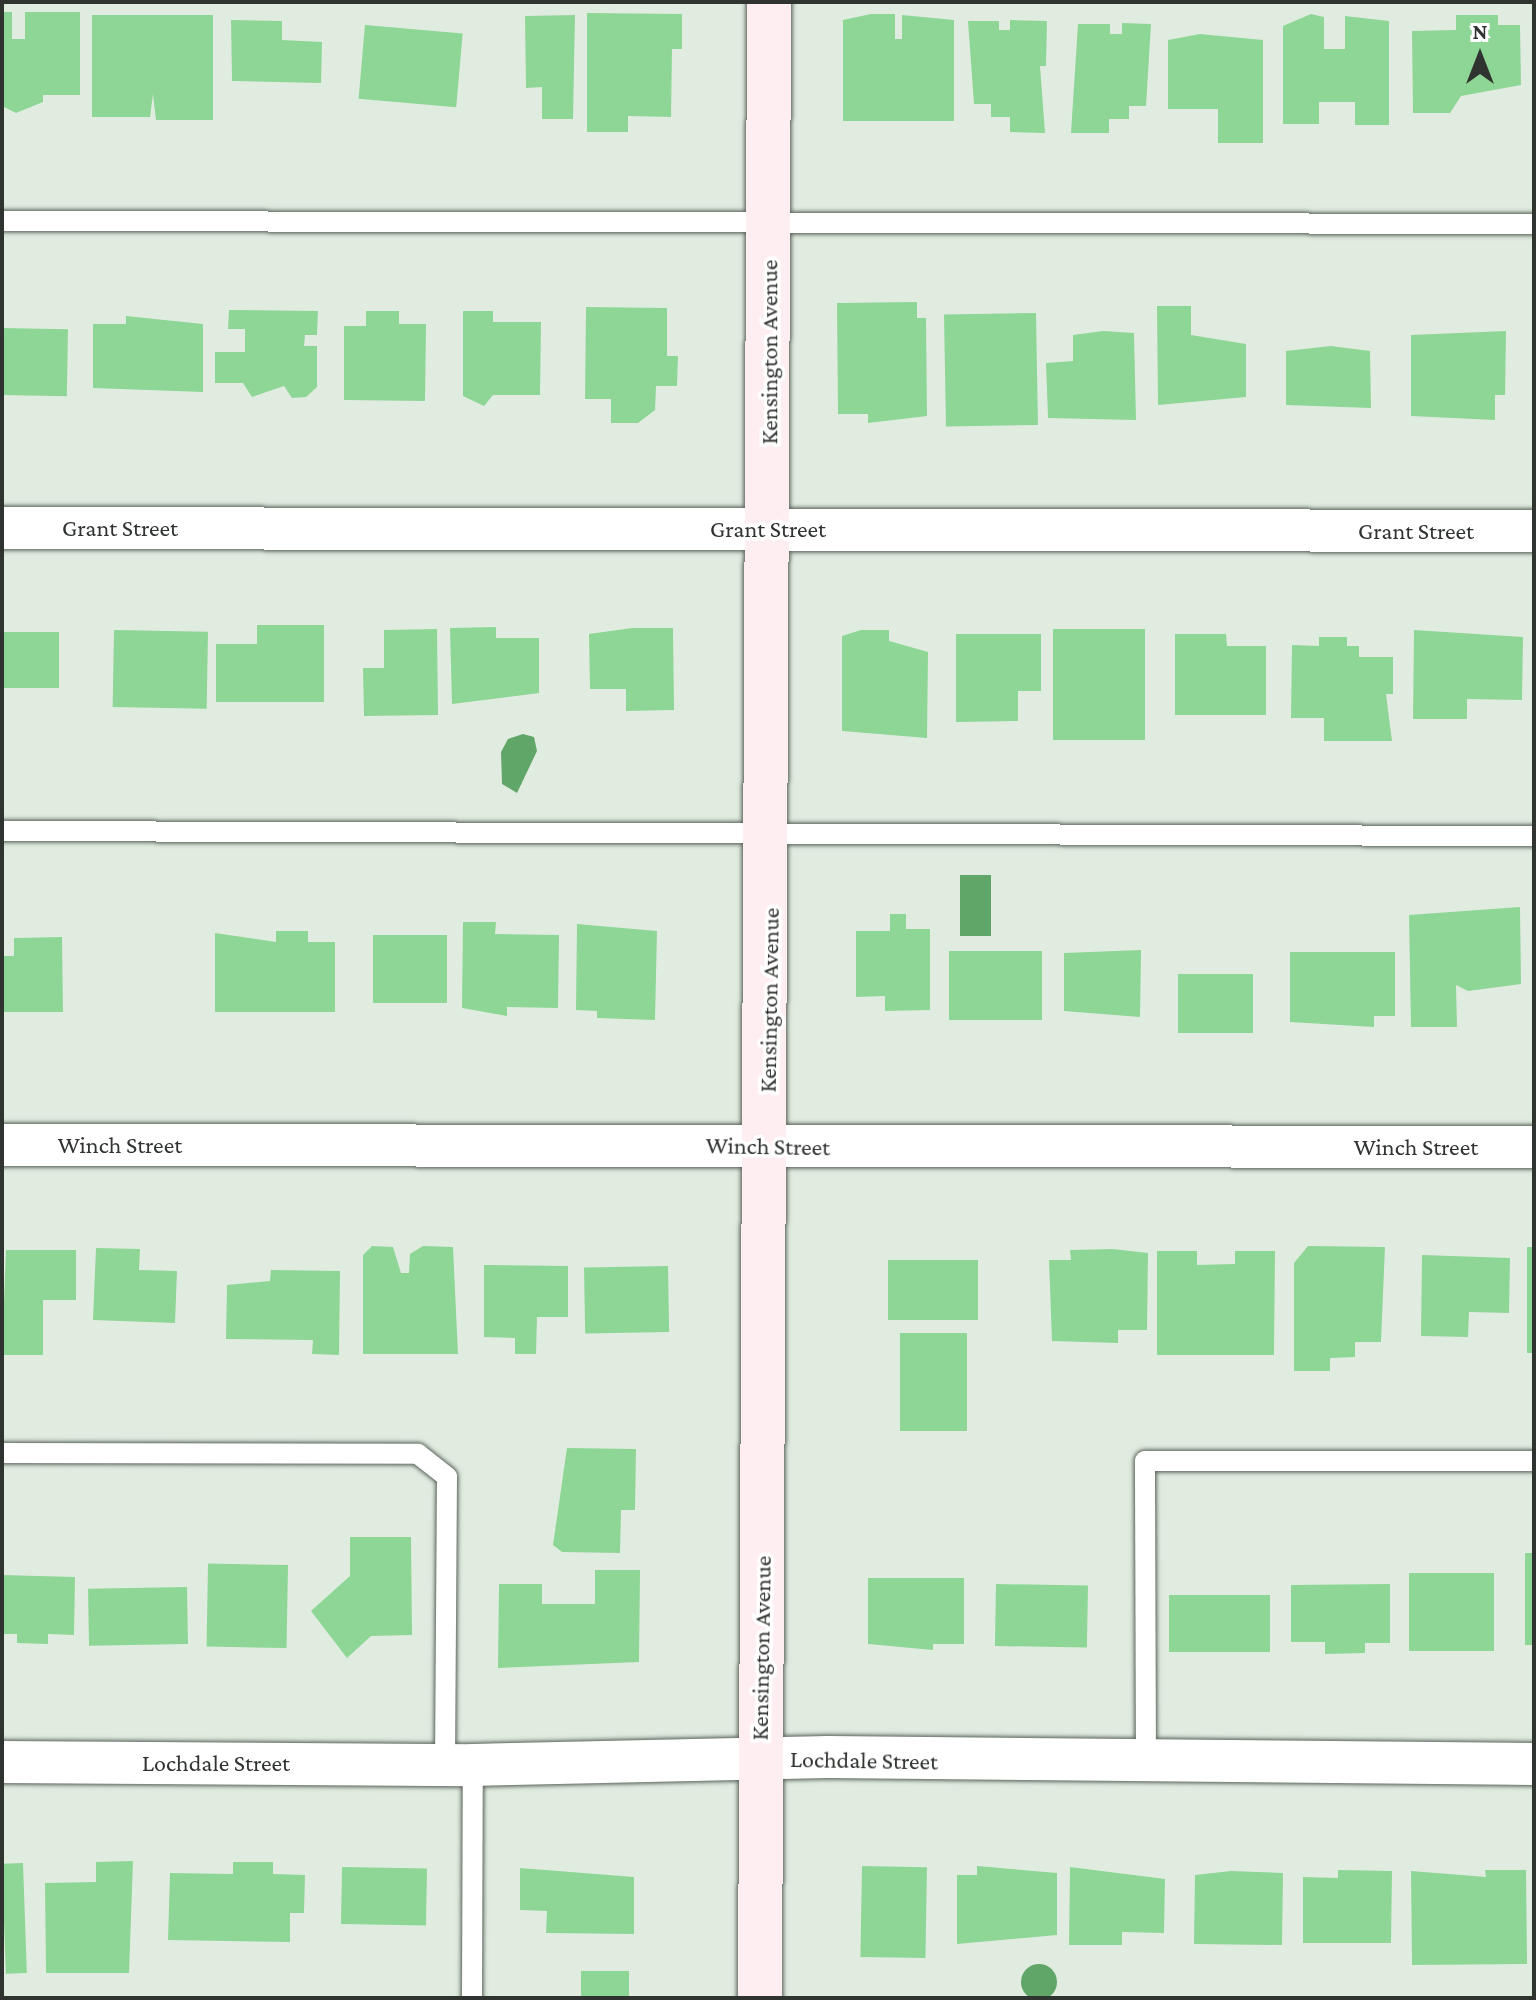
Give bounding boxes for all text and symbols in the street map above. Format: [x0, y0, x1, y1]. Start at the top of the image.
north arrow [1440, 16, 1520, 96]
text: N [1473, 19, 1488, 44]
street label: Kensington Avenue [755, 260, 783, 444]
street label: Grant Street [62, 514, 178, 542]
street label: Grant Street [710, 515, 826, 543]
street label: Grant Street [1358, 517, 1474, 545]
street label: Kensington Avenue [753, 907, 785, 1093]
street label: Winch Street [58, 1131, 182, 1159]
street label: Winch Street [706, 1131, 830, 1161]
street label: Winch Street [1354, 1133, 1478, 1161]
street label: Kensington Avenue [745, 1555, 777, 1741]
street label: Lochdale Street [790, 1744, 938, 1776]
street label: Lochdale Street [142, 1749, 290, 1777]

